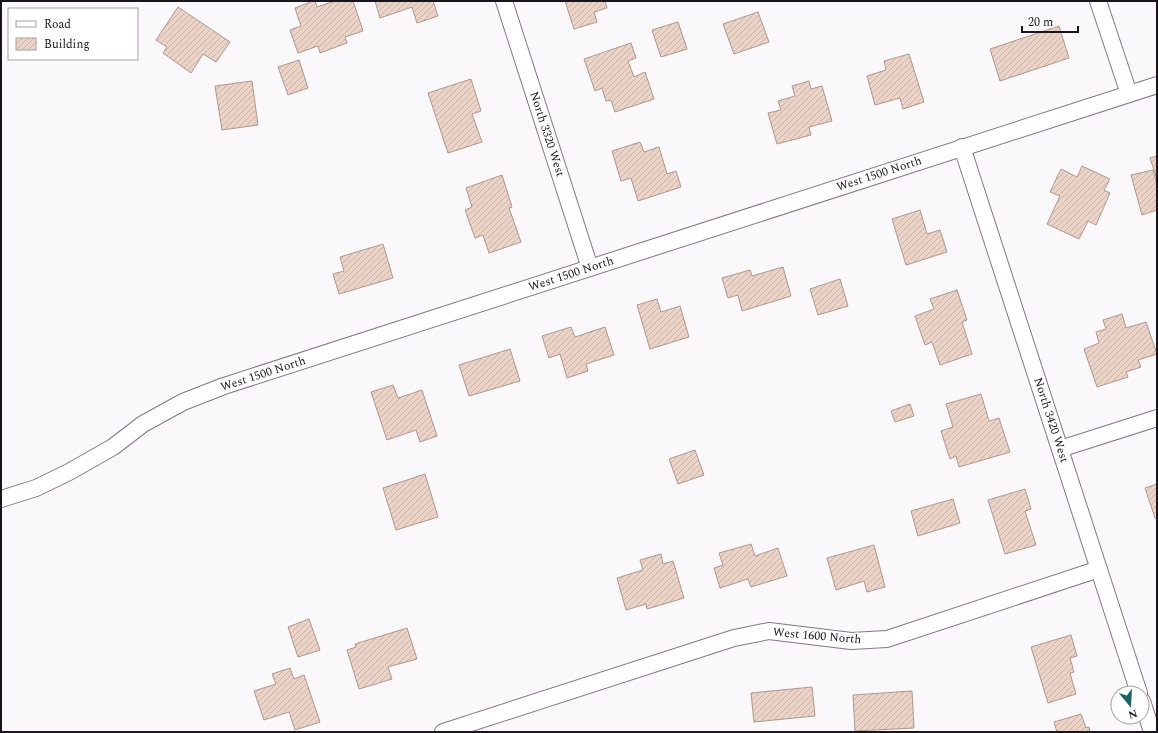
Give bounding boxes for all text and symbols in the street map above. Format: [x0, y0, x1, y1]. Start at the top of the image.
legend [8, 8, 138, 60]
scale bar [1022, 8, 1078, 34]
text: 20 m [1028, 13, 1053, 32]
text: Road [44, 15, 71, 34]
text: Building [44, 35, 90, 54]
street label: North 3320 West [524, 89, 570, 179]
street label: West 1500 North [834, 151, 924, 197]
street label: West 1500 North [526, 251, 616, 297]
street label: West 1500 North [218, 351, 308, 397]
street label: North 3420 West [1028, 375, 1074, 465]
street label: West 1600 North [772, 623, 862, 649]
north arrow [1110, 685, 1150, 725]
text: N [1126, 705, 1140, 724]

